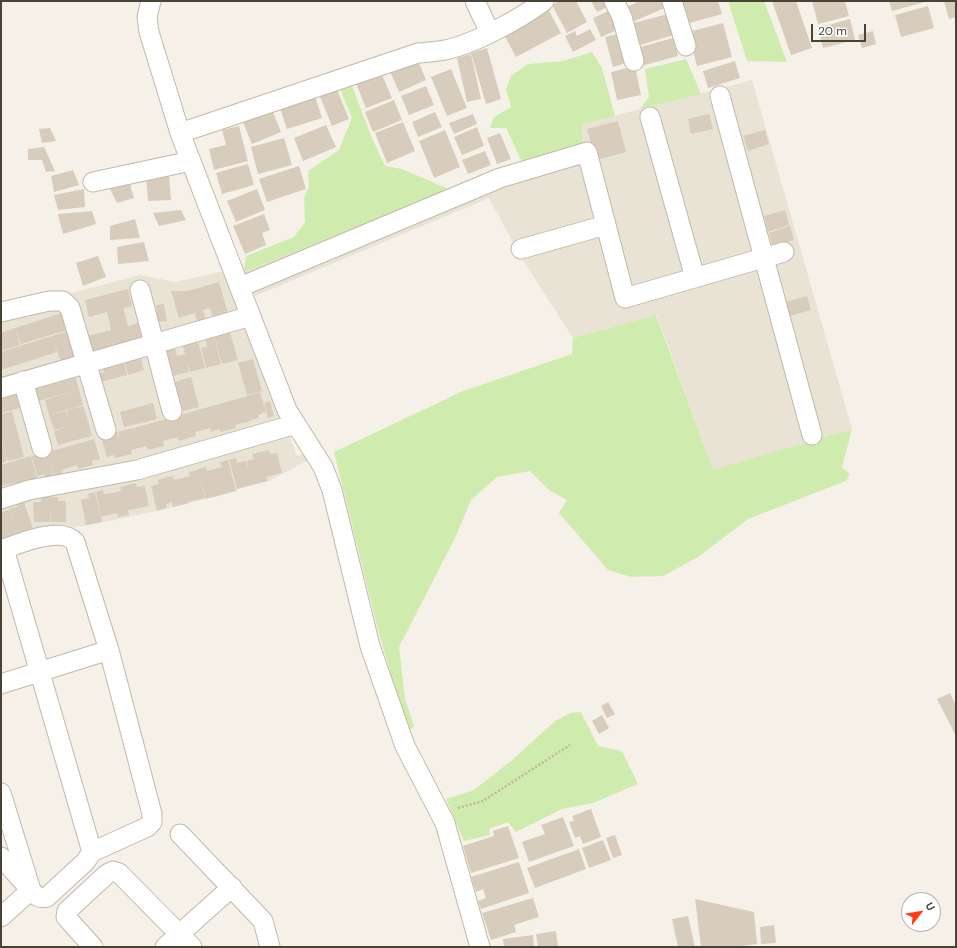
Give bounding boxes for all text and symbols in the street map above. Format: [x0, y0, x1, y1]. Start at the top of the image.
scale bar [813, 16, 868, 42]
text: 20 m [818, 23, 847, 39]
north arrow [901, 892, 941, 932]
text: U [922, 899, 938, 913]

